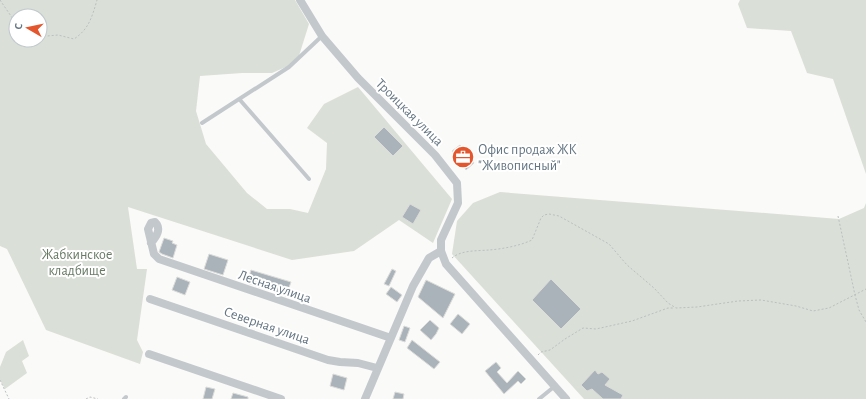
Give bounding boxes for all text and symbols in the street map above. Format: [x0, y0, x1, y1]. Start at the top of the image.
north arrow [8, 8, 48, 48]
text: С [13, 23, 25, 30]
street label: Троицкая улица [373, 76, 446, 149]
place label: Офис продаж ЖК "Живописный" [478, 143, 577, 173]
office icon: Офис продаж ЖК "Живописный" [450, 144, 476, 170]
park label: Жабкинское кладбище [42, 248, 112, 278]
street label: Лесная улица [237, 268, 313, 306]
street label: Северная улица [222, 305, 312, 347]

